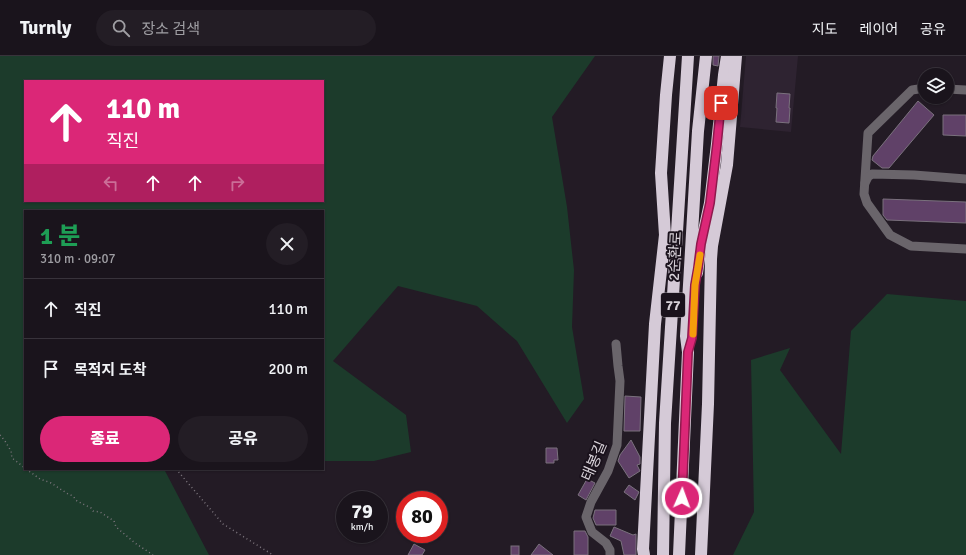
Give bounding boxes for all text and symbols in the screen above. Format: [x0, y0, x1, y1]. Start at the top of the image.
search box [96, 10, 376, 46]
text: Turnly [20, 16, 72, 40]
icon: search [110, 17, 132, 39]
text: 장소 검색 [142, 20, 200, 38]
text: 지도 [812, 21, 838, 38]
text: 레이어 [860, 21, 898, 38]
text: 공유 [920, 21, 946, 38]
map controls [918, 68, 954, 104]
button: layers [918, 68, 954, 104]
pin [704, 86, 738, 120]
text: 110 m [106, 92, 180, 126]
icon: arrive [710, 92, 732, 114]
icon: ahead [40, 96, 92, 148]
text: 직진 [106, 130, 139, 152]
icon: left [100, 172, 122, 194]
icon: ahead [142, 172, 164, 194]
icon: ahead [184, 172, 206, 194]
icon: right [226, 172, 248, 194]
text: 1 분 [40, 221, 80, 251]
button: close [266, 223, 308, 265]
street label: 2순환로 [665, 231, 685, 281]
text: 310 m · 09:07 [40, 251, 116, 267]
road number: 77 [661, 293, 685, 317]
icon: ahead [40, 298, 62, 320]
text: 110 m [268, 300, 308, 318]
text: 직진 [74, 301, 102, 319]
icon: arrive [40, 358, 62, 380]
text: 200 m [268, 360, 308, 378]
text: 목적지 도착 [74, 361, 146, 379]
button: 종료 [40, 416, 170, 462]
button: 공유 [178, 416, 308, 462]
street label: 태봉길 [578, 438, 610, 484]
position arrow [661, 477, 703, 519]
speed limit sign: 80 [396, 491, 448, 543]
text: 79 [351, 499, 373, 524]
text: km/h [351, 521, 373, 533]

